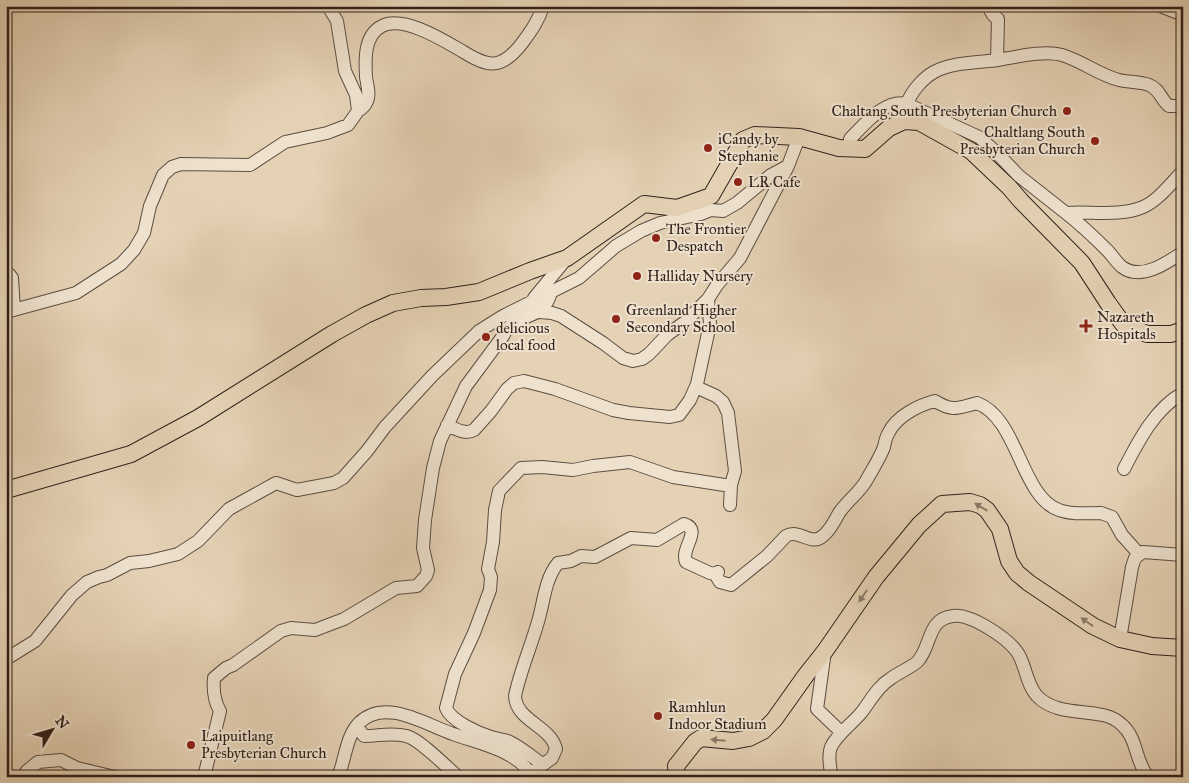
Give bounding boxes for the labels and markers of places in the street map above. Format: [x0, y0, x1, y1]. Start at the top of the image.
place label: Chaltang South Presbyterian Church [831, 102, 1058, 120]
marker: Chaltang South Presbyterian Church [1061, 105, 1073, 117]
place label: Chaltlang South Presbyterian Church [959, 123, 1086, 158]
place label: iCandy by Stephanie [718, 130, 779, 165]
marker: Chaltlang South Presbyterian Church [1089, 135, 1101, 147]
marker: iCandy by Stephanie [702, 142, 714, 154]
place label: LR Cafe [748, 173, 801, 191]
marker: LR Cafe [732, 176, 744, 188]
place label: The Frontier Despatch [666, 220, 746, 255]
marker: The Frontier Despatch [650, 232, 662, 244]
place label: Halliday Nursery [647, 267, 754, 285]
marker: Halliday Nursery [631, 270, 643, 282]
place label: Greenland Higher Secondary School [626, 301, 737, 336]
place label: Nazareth Hospitals [1097, 308, 1156, 343]
marker: Greenland Higher Secondary School [610, 313, 622, 325]
place label: delicious local food [496, 319, 556, 354]
marker: Nazareth Hospitals [1079, 319, 1093, 333]
marker: delicious local food [480, 331, 492, 343]
place label: Ramhlun Indoor Stadium [668, 698, 767, 733]
marker: Ramhlun Indoor Stadium [652, 710, 664, 722]
place label: Laipuitlang Presbyterian Church [201, 727, 327, 762]
marker: Laipuitlang Presbyterian Church [185, 739, 197, 751]

